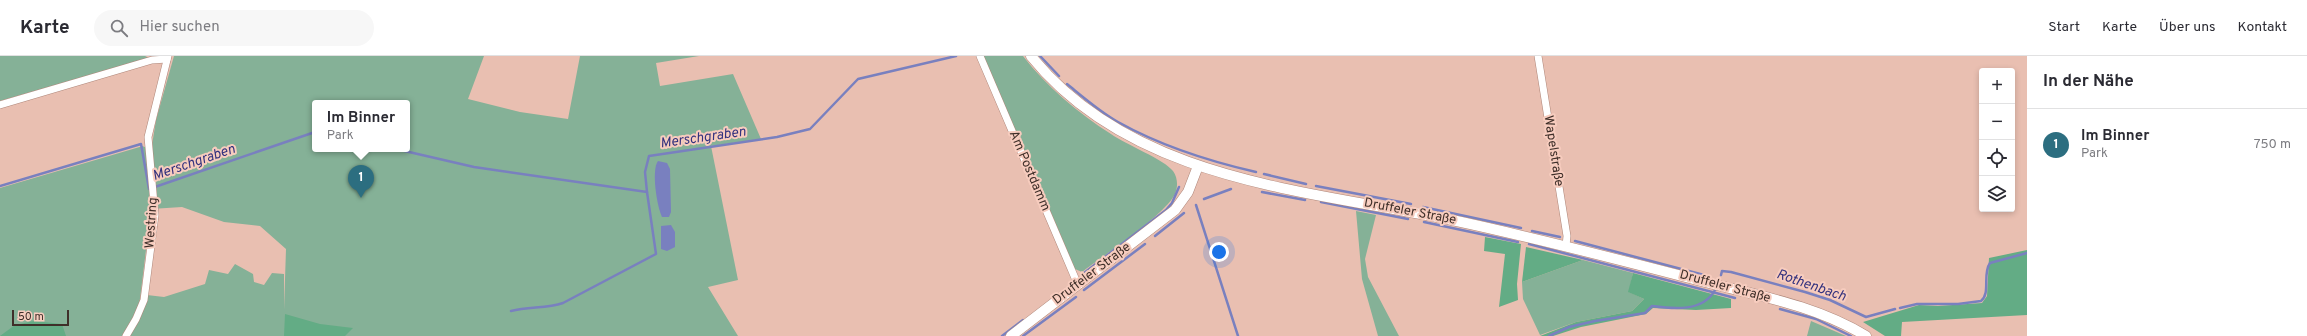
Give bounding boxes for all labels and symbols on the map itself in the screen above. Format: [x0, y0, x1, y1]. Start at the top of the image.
street label: Wapelstraße [1539, 114, 1567, 188]
water label: Merschgraben [659, 124, 747, 152]
street label: Am Postdamm [1005, 129, 1053, 213]
water label: Merschgraben [150, 141, 238, 185]
pin: 1 [348, 165, 374, 198]
street label: Druffeler Straße [1363, 195, 1457, 229]
street label: Westring [142, 197, 162, 249]
street label: Druffeler Straße [1050, 239, 1134, 309]
your location [1209, 242, 1229, 262]
water label: Rothenbach [1774, 266, 1848, 306]
street label: Druffeler Straße [1678, 267, 1772, 307]
scale bar [12, 308, 69, 327]

